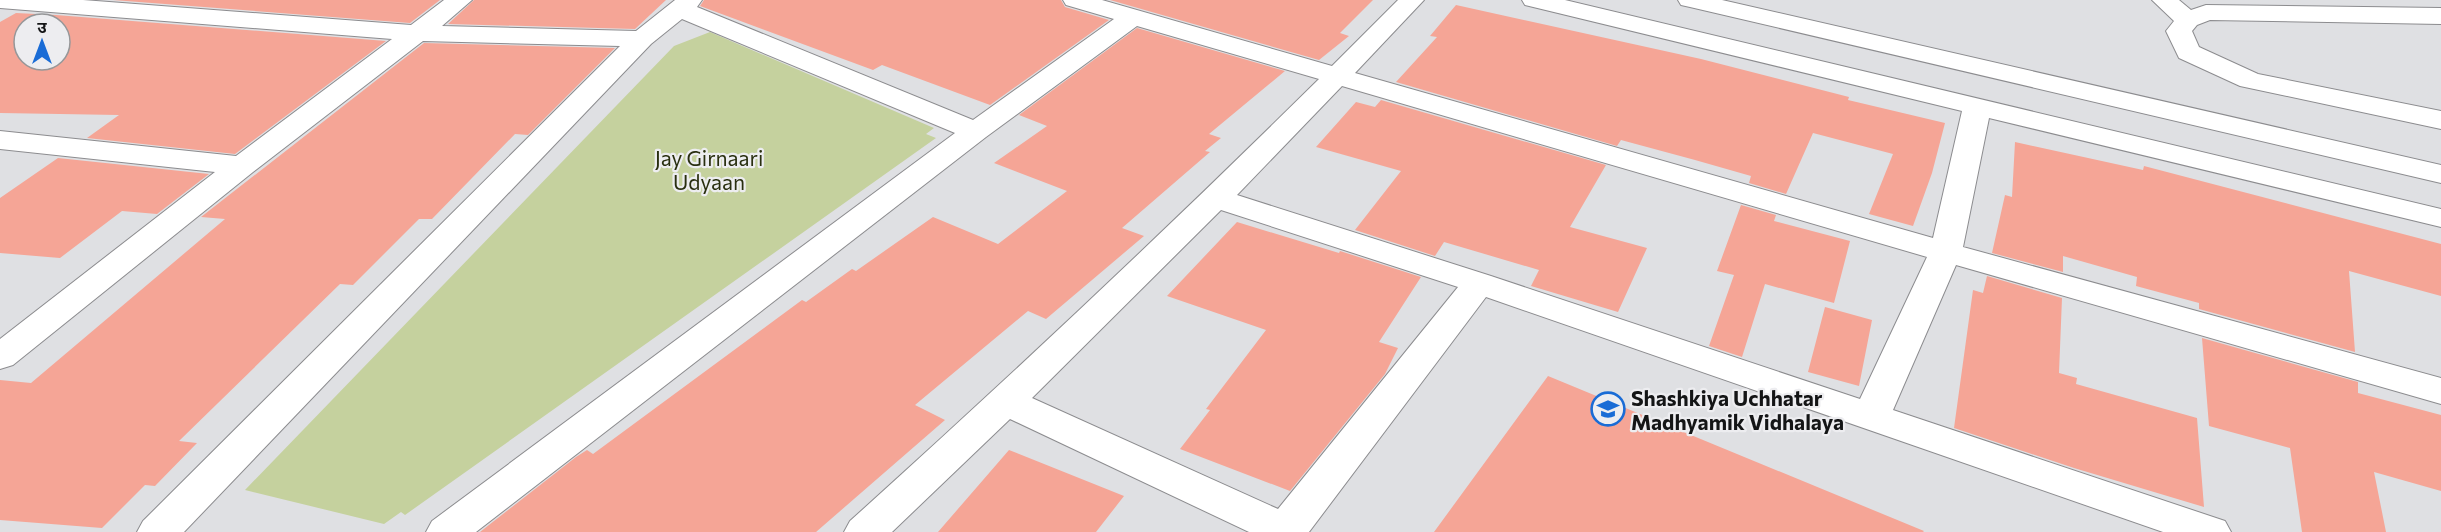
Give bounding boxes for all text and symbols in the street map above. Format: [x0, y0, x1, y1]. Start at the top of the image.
north arrow [12, 12, 72, 72]
text: उ [37, 17, 47, 36]
park label: Jay Girnaari Udyaan [655, 145, 763, 194]
place label: Shashkiya Uchhatar Madhyamik Vidhalaya [1631, 385, 1844, 434]
school or university icon: Shashkiya Uchhatar Madhyamik Vidhalaya [1590, 391, 1626, 427]

